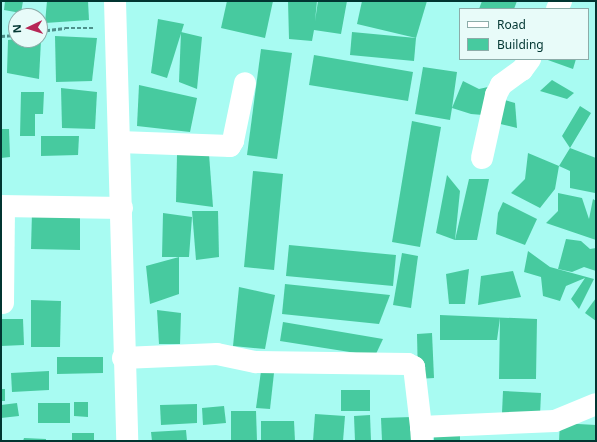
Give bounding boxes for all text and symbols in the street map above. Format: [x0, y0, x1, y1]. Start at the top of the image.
north arrow [8, 8, 48, 48]
legend [459, 8, 589, 60]
text: Road [497, 16, 526, 33]
text: N [9, 24, 24, 34]
text: Building [497, 36, 544, 53]

